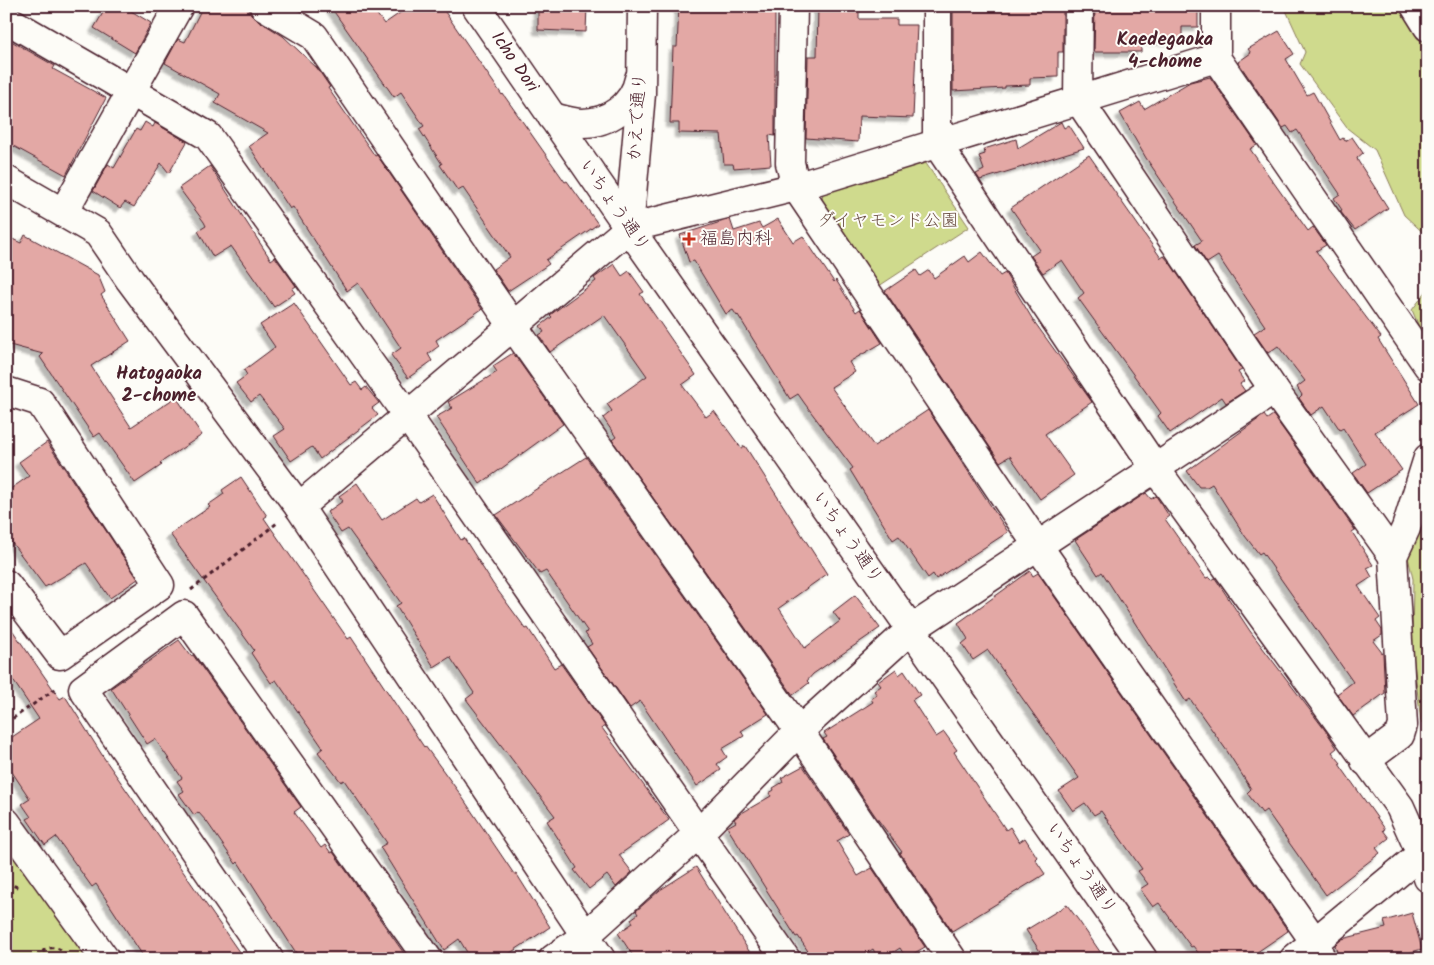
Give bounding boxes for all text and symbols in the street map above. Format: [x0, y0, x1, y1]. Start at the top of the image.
street label: Icho Dori [483, 25, 546, 99]
district label: Kaedegaoka 4-chome [1117, 25, 1214, 77]
street label: かえで通り [620, 72, 656, 162]
street label: いちょう通り [571, 153, 657, 259]
park label: ダイヤモンド公園 [817, 207, 959, 236]
place label: 福島内科 [700, 225, 772, 254]
marker: 福島内科 [682, 232, 696, 246]
district label: Hatogaoka 2-chome [116, 359, 202, 411]
street label: いちょう通り [804, 485, 890, 591]
street label: いちょう通り [1038, 816, 1124, 922]

